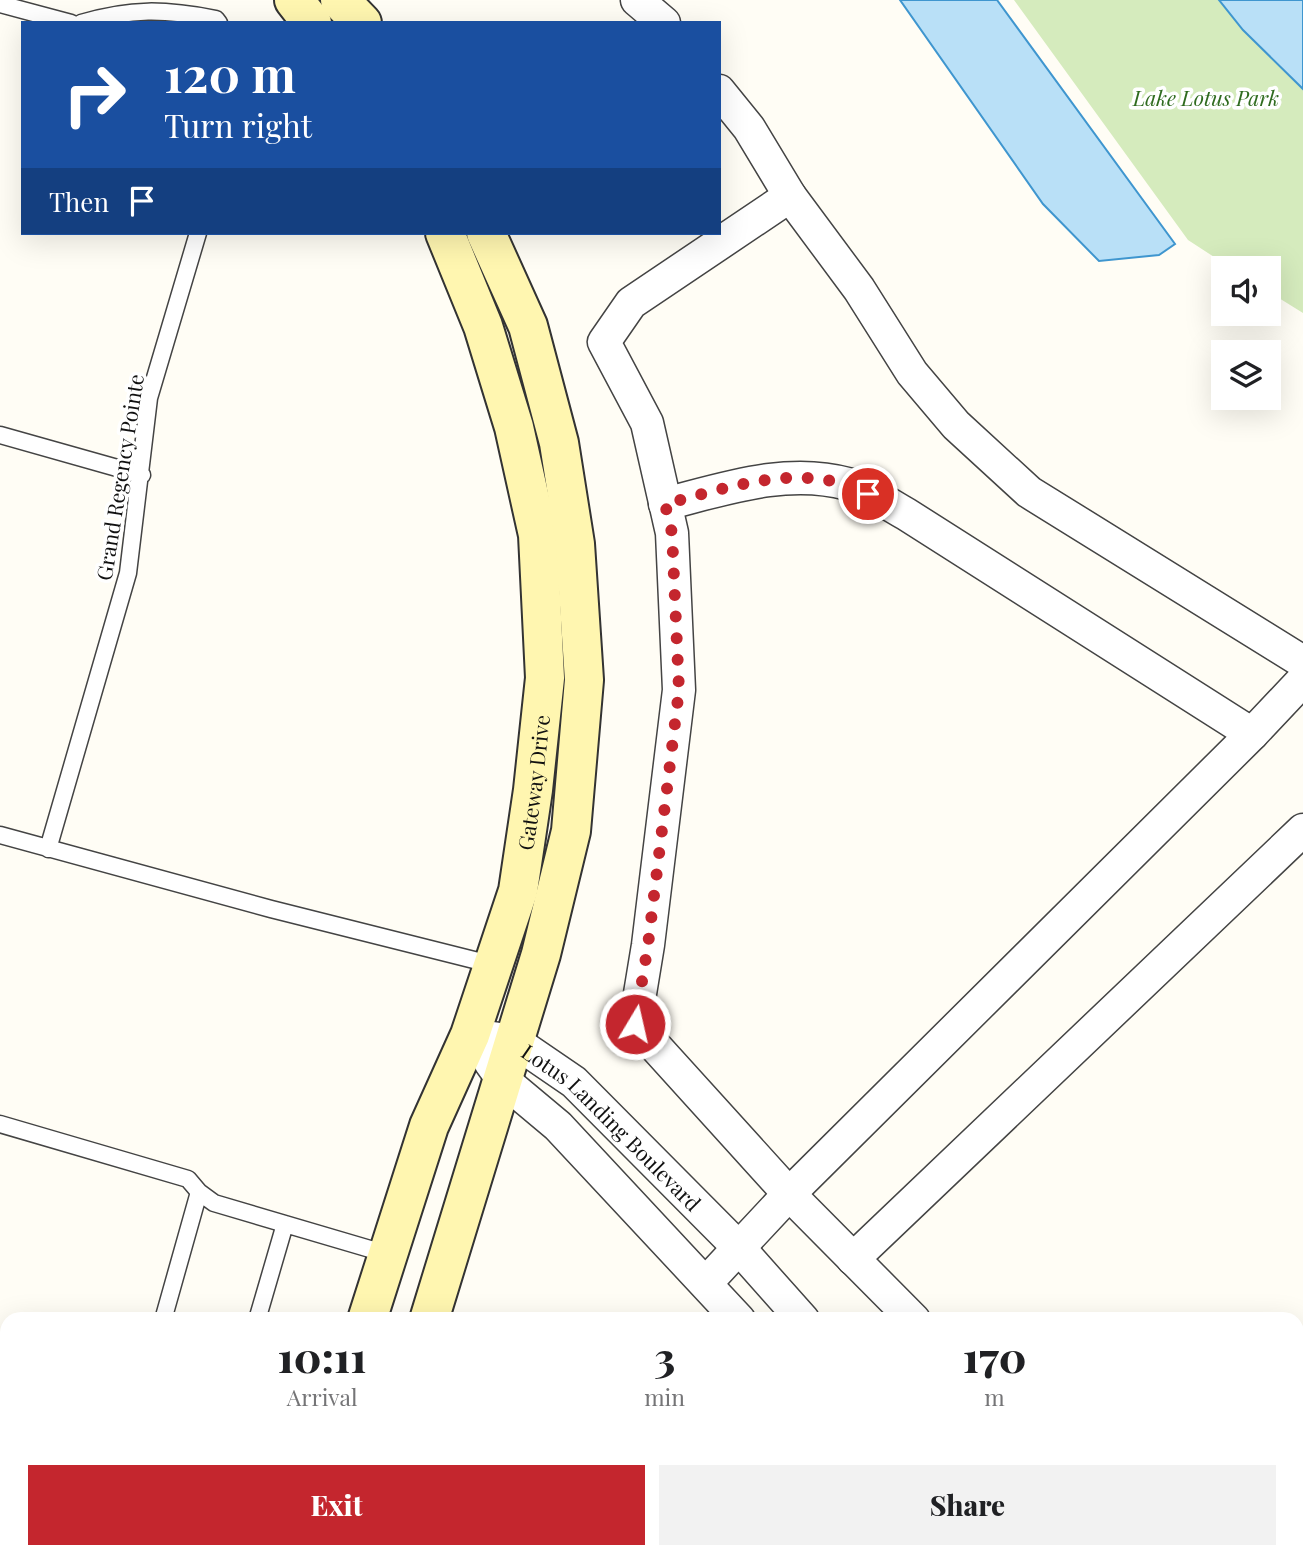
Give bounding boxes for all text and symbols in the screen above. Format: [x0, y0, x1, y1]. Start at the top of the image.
text: 120 m [164, 40, 296, 105]
icon: right [49, 49, 140, 140]
park label: Lake Lotus Park [1132, 83, 1279, 111]
text: Turn right [164, 103, 312, 146]
icon: arrive [123, 182, 161, 220]
text: Then [49, 184, 109, 219]
map controls [1211, 256, 1281, 410]
button: sound [1211, 256, 1281, 326]
button: layers [1211, 340, 1281, 410]
street label: Grand Regency Pointe [89, 372, 149, 582]
pin [838, 464, 898, 524]
icon: arrive [849, 475, 887, 513]
street label: Gateway Drive [510, 713, 555, 852]
position arrow [598, 987, 672, 1061]
street label: Lotus Landing Boulevard [517, 1037, 708, 1216]
text: 10:11 [278, 1328, 367, 1384]
text: 3 [654, 1328, 675, 1384]
text: 170 [963, 1328, 1026, 1384]
text: Arrival [287, 1381, 358, 1412]
text: min [644, 1381, 685, 1412]
text: m [984, 1381, 1005, 1412]
button: Exit [28, 1465, 645, 1545]
button: Share [659, 1465, 1276, 1545]

